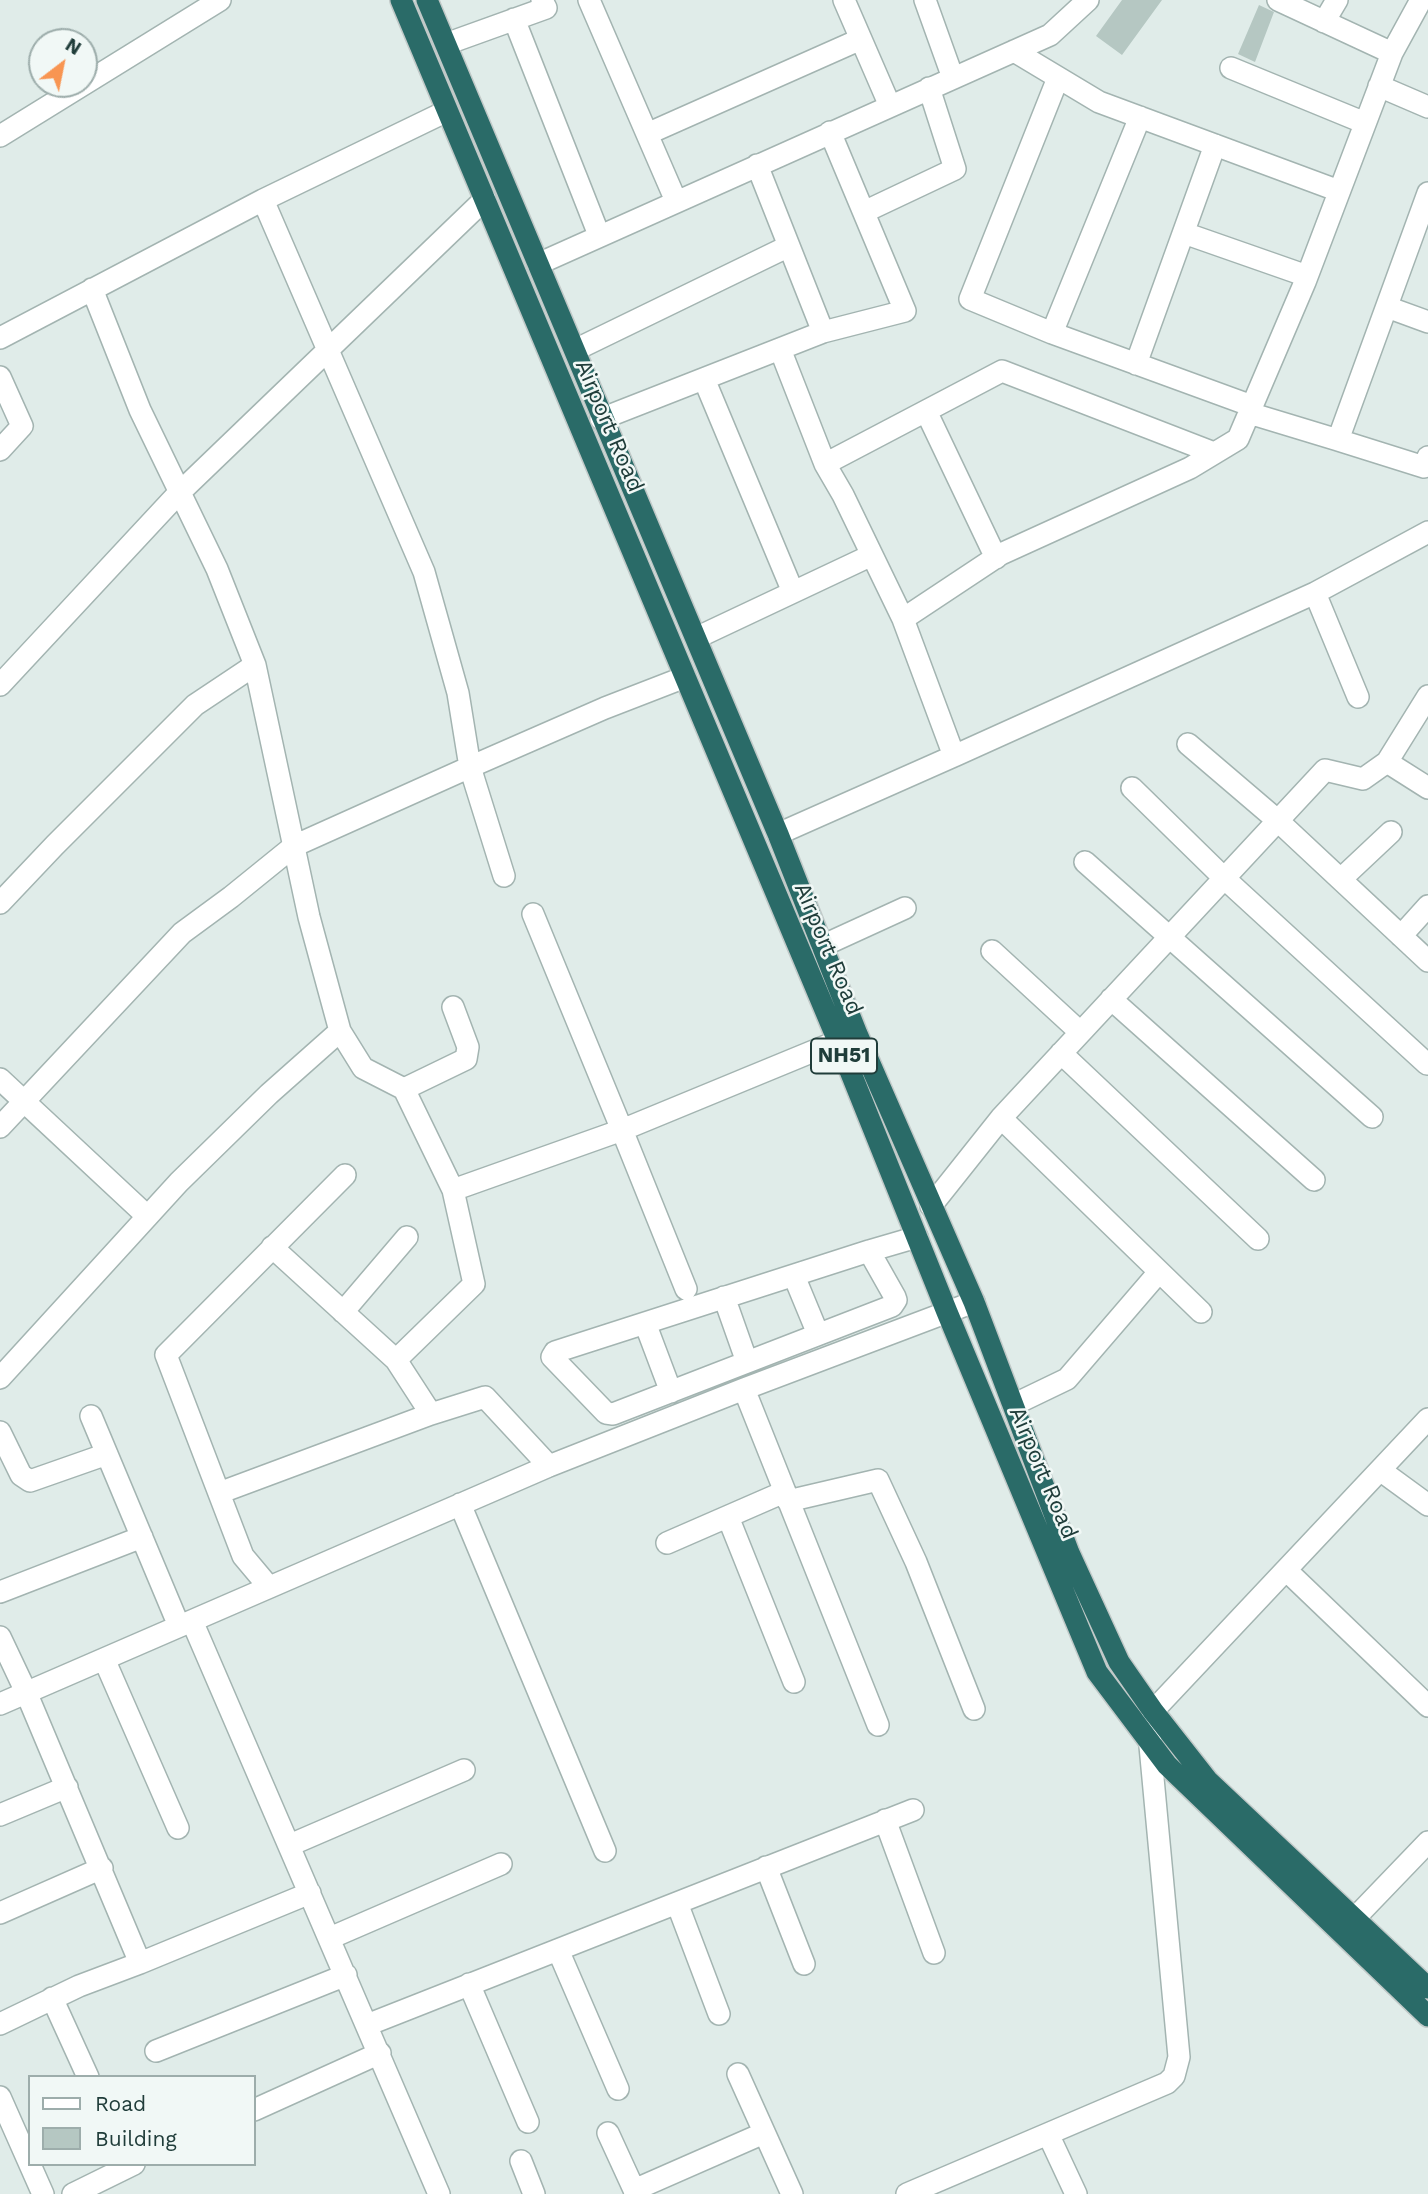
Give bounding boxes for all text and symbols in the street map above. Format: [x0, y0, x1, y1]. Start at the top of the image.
north arrow [28, 28, 98, 98]
text: N [61, 33, 85, 60]
street label: Airport Road [569, 356, 649, 496]
street label: Airport Road [788, 879, 868, 1019]
road number: NH51 [811, 1038, 877, 1074]
street label: Airport Road [1003, 1403, 1083, 1543]
legend [28, 2075, 256, 2166]
text: Road [95, 2091, 146, 2116]
text: Building [95, 2126, 177, 2151]

